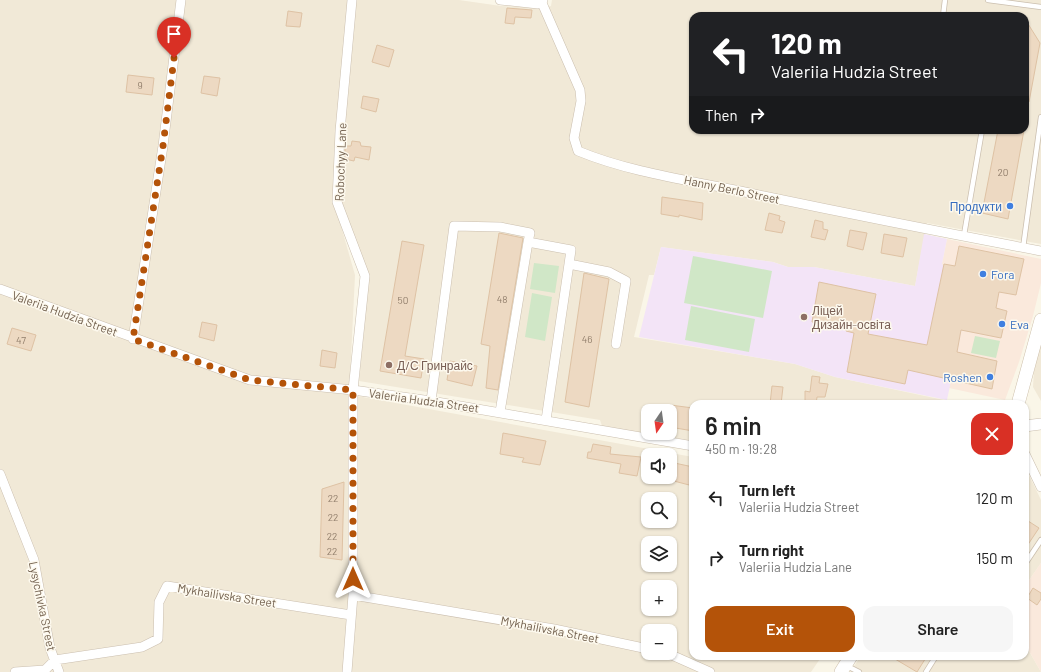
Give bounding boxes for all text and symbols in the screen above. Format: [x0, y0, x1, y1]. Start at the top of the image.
pin [157, 17, 191, 58]
icon: arrive [163, 23, 185, 45]
text: 120 m [771, 26, 842, 60]
icon: left [705, 28, 757, 80]
text: Valeriia Hudzia Street [771, 60, 938, 82]
house number: 9 [137, 79, 143, 91]
icon: right [746, 104, 768, 126]
text: Then [705, 106, 738, 124]
street label: Robochyy Lane [332, 122, 348, 202]
house number: 20 [997, 166, 1009, 178]
street label: Hanny Berlo Street [683, 172, 781, 206]
place label: Продукти [950, 199, 1002, 214]
marker: Продукти [1005, 201, 1015, 211]
place label: Fora [991, 267, 1014, 281]
marker: Fora [978, 269, 988, 279]
street label: Valeriia Hudzia Street [10, 287, 120, 339]
house number: 48 [497, 293, 507, 305]
house number: 50 [398, 294, 408, 306]
place label: Ліцей Дизайн-освіта [812, 303, 891, 332]
marker: Ліцей Дизайн-освіта [799, 312, 809, 322]
place label: Eva [1010, 317, 1029, 331]
marker: Eva [997, 319, 1007, 329]
house number: 46 [582, 333, 592, 345]
house number: 47 [16, 334, 26, 346]
place label: Д/С Гринрайс [397, 358, 473, 373]
marker: Д/С Гринрайс [384, 360, 394, 370]
place label: Roshen [943, 370, 982, 384]
marker: Roshen [985, 372, 995, 382]
street label: Valeriia Hudzia Street [368, 385, 480, 415]
north arrow [641, 404, 677, 440]
map controls [641, 404, 677, 660]
text: 6 min [705, 411, 762, 440]
button: close [971, 413, 1013, 455]
text: 450 m · 19:28 [705, 441, 777, 457]
button: sound [641, 448, 677, 484]
text: Turn left [739, 481, 795, 499]
icon: left [705, 487, 727, 509]
text: 120 m [976, 489, 1013, 507]
house number: 22 [328, 492, 338, 504]
button: search [641, 492, 677, 528]
text: Valeriia Hudzia Street [739, 499, 860, 515]
house number: 22 [328, 511, 338, 523]
house number: 22 [327, 530, 337, 542]
button: layers [641, 536, 677, 572]
text: Turn right [739, 541, 804, 559]
house number: 22 [327, 545, 337, 557]
icon: right [705, 547, 727, 569]
text: 150 m [976, 549, 1013, 567]
position arrow [332, 558, 374, 600]
text: Valeriia Hudzia Lane [739, 559, 852, 575]
street label: Lysychivka Street [27, 560, 59, 652]
street label: Mykhailivska Street [177, 580, 277, 610]
button: + [641, 580, 677, 616]
button: Exit [705, 606, 855, 652]
button: Share [863, 606, 1013, 652]
street label: Mykhailivska Street [500, 613, 600, 645]
button: − [641, 624, 677, 660]

